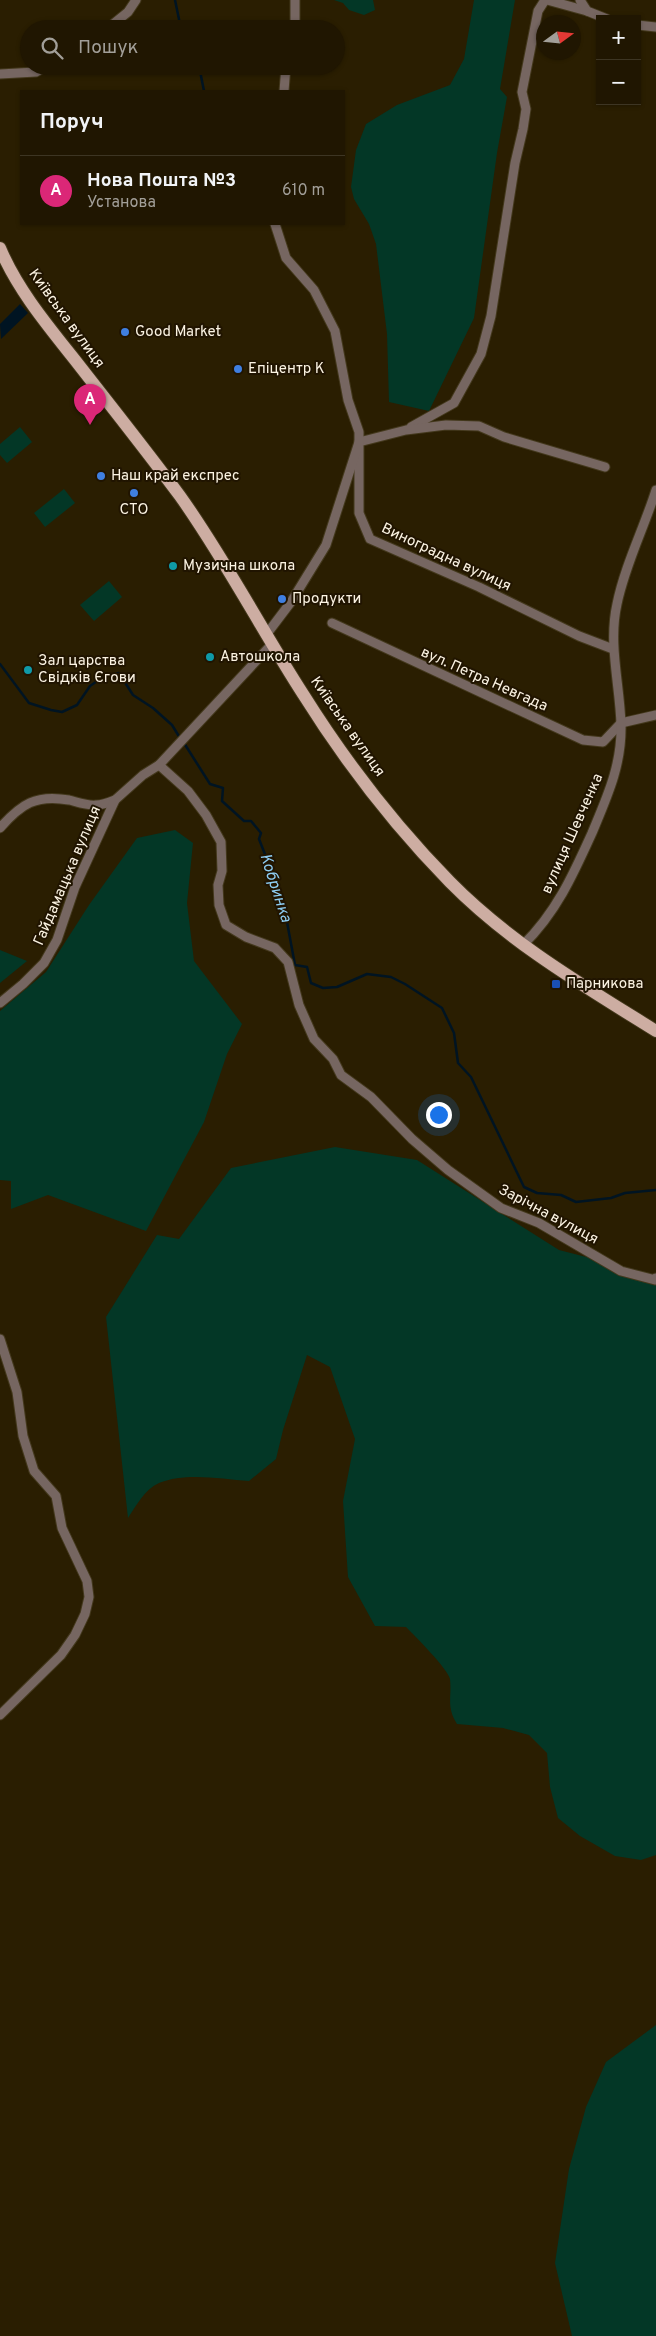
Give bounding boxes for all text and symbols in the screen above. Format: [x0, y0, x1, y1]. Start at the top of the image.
north arrow [536, 15, 581, 60]
map controls [596, 15, 641, 105]
button: + [596, 15, 641, 60]
search box [20, 20, 345, 75]
icon: search [38, 34, 66, 62]
text: Пошук [78, 36, 138, 60]
button: − [596, 60, 641, 105]
text: Поруч [40, 109, 104, 136]
text: Нова Пошта №3 [87, 169, 236, 193]
text: A [50, 181, 62, 201]
text: 610 m [282, 181, 325, 201]
text: Установа [87, 193, 156, 213]
street label: Київська вулиця [24, 266, 108, 372]
place label: Good Market [135, 323, 221, 342]
marker: Good Market [119, 326, 131, 338]
place label: Епіцентр К [248, 360, 325, 379]
marker: Епіцентр К [232, 363, 244, 375]
pin: A [74, 384, 106, 425]
place label: Наш край експрес [111, 467, 240, 486]
marker: Наш край експрес [95, 470, 107, 482]
marker: СТО [128, 487, 140, 499]
place label: СТО [119, 501, 149, 520]
street label: Виноградна вулиця [378, 520, 514, 596]
place label: Музична школа [183, 557, 295, 576]
marker: Музична школа [167, 560, 179, 572]
place label: Продукти [292, 590, 361, 609]
marker: Продукти [276, 593, 288, 605]
street label: вул. Петра Невгада [418, 643, 550, 717]
place label: Автошкола [220, 648, 300, 667]
marker: Автошкола [204, 651, 216, 663]
place label: Зал царства Свідків Єгови [38, 652, 136, 688]
marker: Зал царства Свідків Єгови [22, 664, 34, 676]
street label: Київська вулиця [305, 673, 389, 781]
street label: вулиця Шевченка [538, 771, 608, 897]
street label: Гайдамацька вулиця [30, 803, 106, 949]
water label: Кобринка [254, 851, 296, 926]
place label: Парникова [566, 975, 643, 994]
marker: Парникова [550, 978, 562, 990]
your location [426, 1102, 452, 1128]
street label: Зарічна вулиця [495, 1181, 601, 1249]

